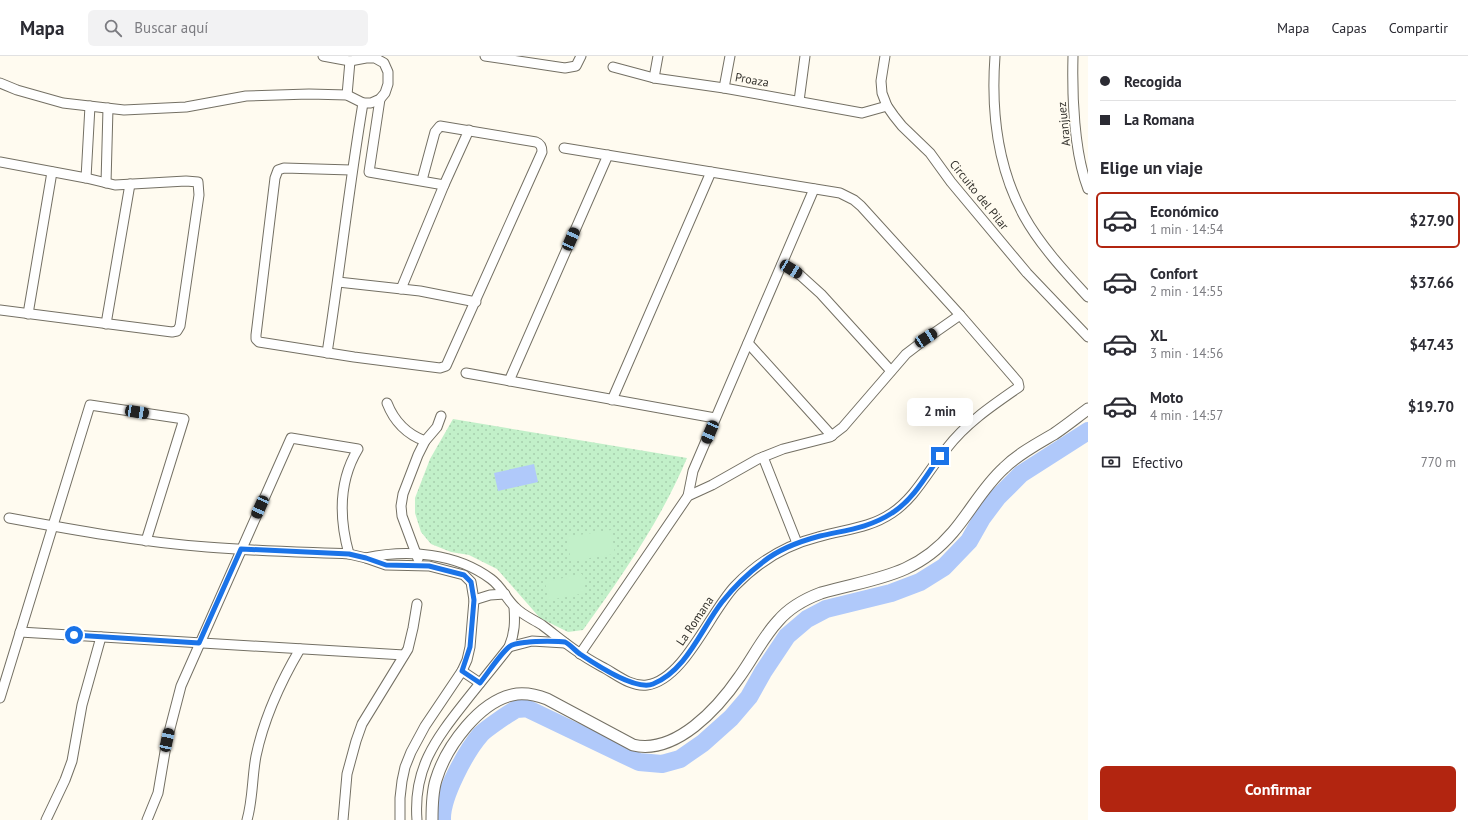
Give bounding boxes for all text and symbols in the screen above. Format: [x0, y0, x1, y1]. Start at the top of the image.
search box [88, 10, 368, 46]
text: Mapa [20, 16, 64, 40]
icon: search [102, 17, 124, 39]
text: Buscar aquí [134, 18, 208, 37]
text: Mapa [1277, 19, 1310, 37]
text: Capas [1332, 19, 1367, 37]
text: Compartir [1389, 19, 1448, 37]
street label: Proaza [734, 69, 770, 90]
text: Recogida [1124, 72, 1182, 91]
street label: Aranjuez [1054, 101, 1073, 147]
text: La Romana [1124, 110, 1194, 129]
text: Elige un viaje [1100, 156, 1203, 179]
street label: Circuito del Pilar [947, 157, 1012, 233]
icon: car [1102, 202, 1138, 238]
text: Económico [1150, 202, 1219, 221]
text: $27.90 [1410, 211, 1454, 230]
text: 1 min · 14:54 [1150, 221, 1223, 238]
car [561, 226, 581, 252]
car [778, 258, 804, 280]
icon: car [1102, 264, 1138, 300]
text: Confort [1150, 264, 1198, 283]
text: $37.66 [1410, 273, 1454, 292]
text: 2 min · 14:55 [1150, 283, 1223, 300]
car [913, 326, 939, 350]
icon: car [1102, 326, 1138, 362]
text: XL [1150, 326, 1167, 345]
text: $47.43 [1410, 335, 1454, 354]
text: 3 min · 14:56 [1150, 345, 1223, 362]
icon: car [1102, 388, 1138, 424]
text: Moto [1150, 388, 1183, 407]
text: $19.70 [1408, 397, 1454, 416]
callout: 2 min [907, 398, 973, 426]
text: 2 min [924, 403, 956, 420]
car [124, 404, 150, 420]
text: 4 min · 14:57 [1150, 407, 1223, 424]
car [700, 419, 720, 445]
route end [931, 447, 949, 465]
icon: cash [1100, 451, 1122, 473]
text: Efectivo [1132, 453, 1183, 472]
text: 770 m [1421, 454, 1456, 471]
car [250, 494, 270, 520]
street label: La Romana [673, 593, 717, 648]
route start [65, 626, 83, 644]
car [159, 727, 175, 753]
button: Confirmar [1100, 766, 1456, 812]

